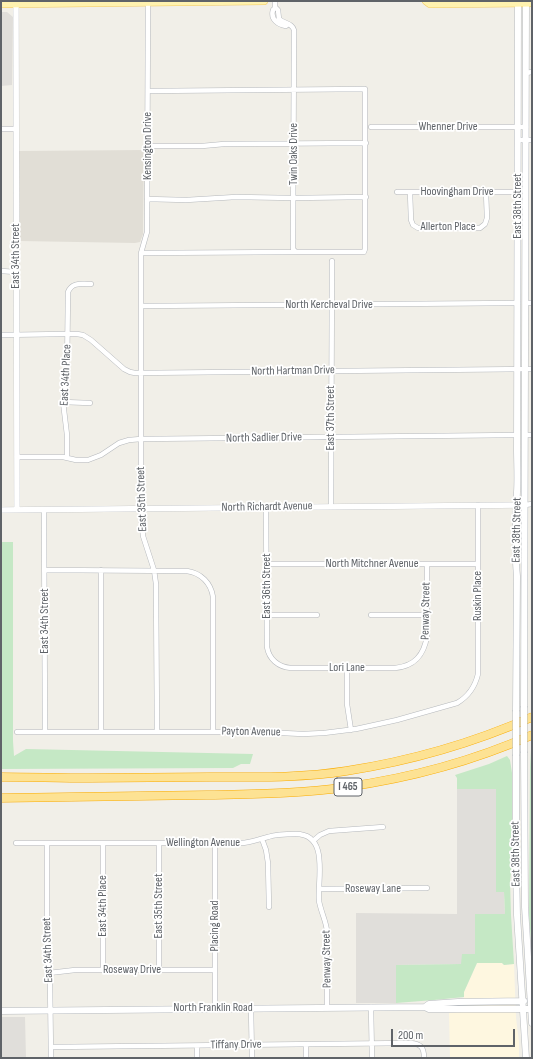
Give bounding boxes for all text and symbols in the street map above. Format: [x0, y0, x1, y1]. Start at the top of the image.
street label: Kensington Drive [141, 112, 155, 180]
street label: Whenner Drive [418, 120, 478, 134]
street label: Twin Oaks Drive [287, 123, 301, 185]
street label: East 38th Street [511, 173, 525, 239]
street label: Hoovingham Drive [420, 185, 494, 199]
street label: Allerton Place [420, 220, 476, 234]
street label: East 34th Street [9, 223, 23, 289]
street label: North Kercheval Drive [285, 298, 373, 312]
street label: East 34th Place [57, 344, 75, 406]
street label: North Hartman Drive [251, 363, 335, 379]
street label: East 37th Street [324, 385, 338, 451]
street label: North Sadlier Drive [226, 430, 302, 446]
street label: East 35th Street [134, 466, 150, 532]
street label: East 38th Street [509, 497, 525, 563]
street label: North Richardt Avenue [221, 499, 313, 515]
street label: East 36th Street [260, 553, 274, 619]
street label: North Mitchner Avenue [326, 557, 418, 571]
street label: Ruskin Place [471, 571, 485, 621]
street label: Penway Street [418, 582, 434, 640]
street label: East 34th Street [38, 588, 52, 654]
street label: Lori Lane [329, 661, 365, 675]
street label: Payton Avenue [221, 724, 281, 740]
road number: I 465 [334, 778, 362, 796]
street label: East 38th Street [508, 821, 524, 887]
street label: Wellington Avenue [166, 836, 240, 850]
street label: East 35th Street [152, 873, 166, 939]
street label: East 34th Place [96, 875, 110, 937]
street label: Roseway Lane [345, 882, 401, 896]
street label: Placing Road [208, 901, 222, 951]
street label: East 34th Street [40, 917, 56, 983]
street label: Penway Street [319, 930, 335, 988]
street label: Roseway Drive [103, 963, 161, 977]
street label: North Franklin Road [173, 1001, 253, 1015]
scale bar [393, 1021, 517, 1047]
text: 200 m [398, 1028, 423, 1043]
street label: Tiffany Drive [210, 1037, 262, 1053]

